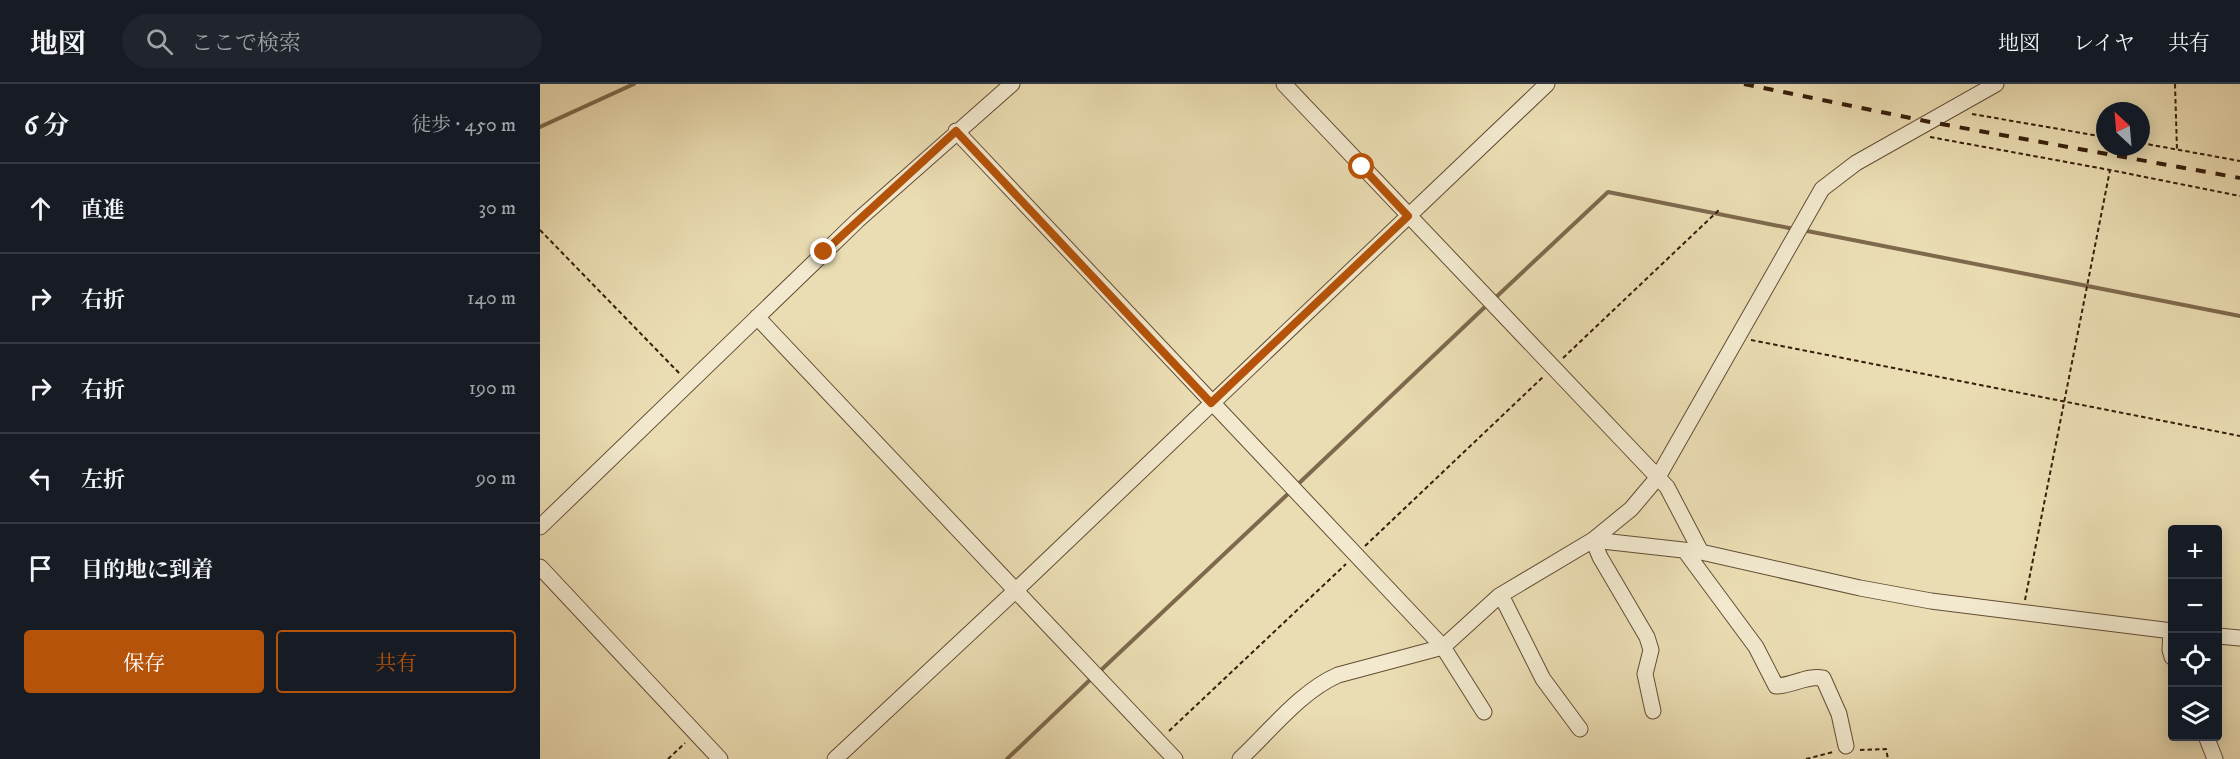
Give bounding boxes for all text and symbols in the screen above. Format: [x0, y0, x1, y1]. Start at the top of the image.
search box [122, 14, 542, 68]
icon: search [143, 25, 176, 58]
text: 地図 [30, 27, 86, 62]
text: ここで検索 [191, 30, 301, 57]
text: 地図 [1998, 31, 2040, 57]
text: レイヤ [2073, 31, 2135, 57]
text: 共有 [2168, 31, 2210, 57]
north arrow [2096, 102, 2150, 156]
text: 6 分 [24, 110, 69, 143]
text: 徒歩 · 450 m [411, 113, 516, 138]
route start [1348, 153, 1374, 179]
icon: ahead [24, 192, 57, 225]
text: 30 m [478, 196, 516, 221]
text: 直進 [81, 197, 125, 224]
route end [810, 238, 836, 264]
icon: right [24, 282, 57, 315]
text: 140 m [467, 286, 516, 311]
text: 右折 [81, 287, 125, 314]
icon: right [24, 372, 57, 405]
text: 190 m [469, 376, 516, 401]
text: 右折 [81, 377, 125, 404]
icon: left [24, 462, 57, 495]
text: 90 m [476, 466, 516, 491]
text: 左折 [81, 467, 125, 494]
map controls [2168, 525, 2222, 741]
button: + [2168, 525, 2222, 579]
icon: arrive [24, 552, 57, 585]
text: 目的地に到着 [81, 557, 213, 584]
button: − [2168, 579, 2222, 633]
button: 保存 [24, 630, 264, 693]
button: 共有 [276, 630, 516, 693]
button: locate [2168, 633, 2222, 687]
button: layers [2168, 687, 2222, 741]

